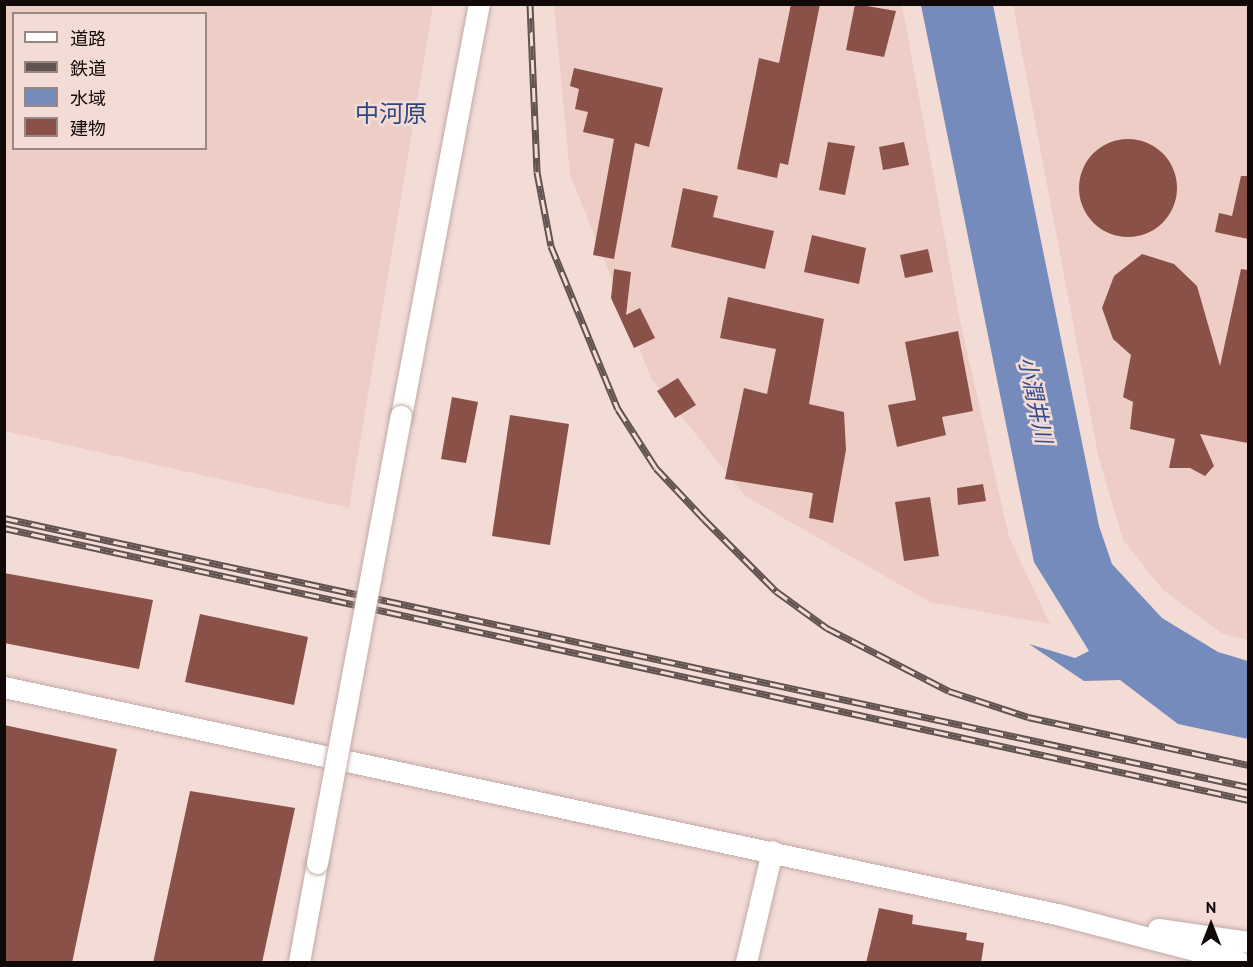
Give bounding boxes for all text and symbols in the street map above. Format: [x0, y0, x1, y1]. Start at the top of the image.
legend [12, 12, 207, 150]
text: 道路 [70, 27, 106, 50]
text: 鉄道 [70, 57, 106, 80]
text: 水域 [70, 87, 106, 110]
district label: 中河原 [355, 100, 427, 128]
text: 建物 [70, 117, 106, 140]
water label: 小潤井川 [1013, 354, 1057, 446]
north arrow [1181, 895, 1241, 955]
text: N [1206, 897, 1216, 917]

